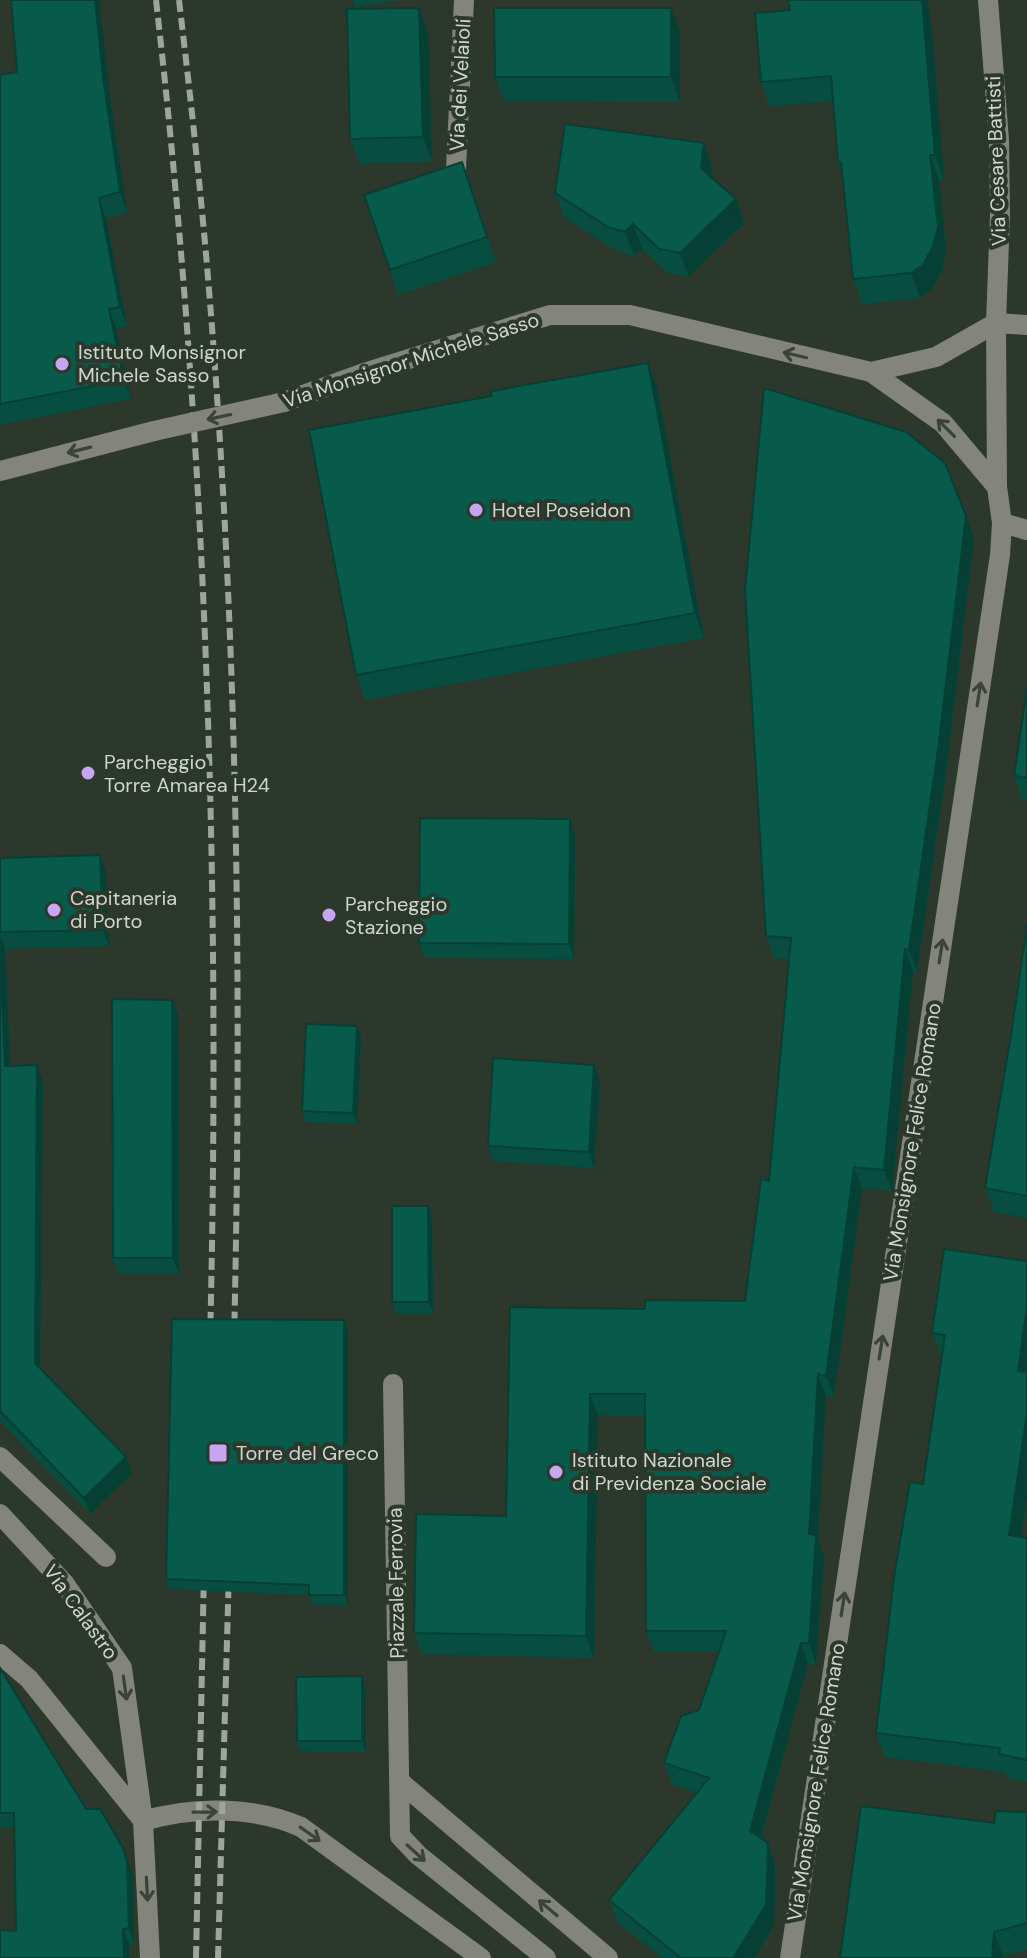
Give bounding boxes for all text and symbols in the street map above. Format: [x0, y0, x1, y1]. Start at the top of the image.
street label: Via dei Velaioli [444, 18, 476, 152]
street label: Via Cesare Battisti [980, 76, 1012, 246]
street label: Via Monsignor Michele Sasso [279, 306, 543, 414]
place label: Istituto Monsignor Michele Sasso [78, 339, 246, 388]
one-way arrow [783, 347, 809, 362]
marker: Istituto Monsignor Michele Sasso [53, 355, 71, 373]
one-way arrow [207, 410, 232, 425]
one-way arrow [937, 419, 956, 438]
one-way arrow [66, 444, 92, 459]
place label: Hotel Poseidon [492, 497, 631, 523]
marker: Hotel Poseidon [467, 501, 485, 519]
one-way arrow [972, 682, 987, 707]
place label: Parcheggio Torre Amarea H24 [104, 749, 270, 798]
marker: Parcheggio Torre Amarea H24 [79, 764, 97, 782]
place label: Capitaneria di Porto [70, 885, 177, 934]
place label: Parcheggio Stazione [345, 891, 447, 940]
marker: Capitaneria di Porto [45, 901, 63, 919]
marker: Parcheggio Stazione [320, 906, 338, 924]
one-way arrow [934, 939, 949, 964]
street label: Via Monsignore Felice Romano [877, 1001, 947, 1283]
one-way arrow [874, 1335, 889, 1360]
place label: Torre del Greco [236, 1440, 379, 1466]
marker: Torre del Greco [207, 1442, 229, 1464]
place label: Istituto Nazionale di Previdenza Sociale [572, 1447, 767, 1496]
marker: Istituto Nazionale di Previdenza Sociale [547, 1463, 565, 1481]
street label: Piazzale Ferrovia [382, 1507, 410, 1659]
street label: Via Calastro [38, 1559, 124, 1665]
one-way arrow [836, 1592, 851, 1617]
street label: Via Monsignore Felice Romano [781, 1641, 851, 1923]
one-way arrow [118, 1675, 133, 1701]
one-way arrow [191, 1804, 218, 1819]
one-way arrow [299, 1826, 321, 1842]
one-way arrow [406, 1843, 426, 1861]
one-way arrow [139, 1876, 154, 1902]
one-way arrow [539, 1899, 559, 1917]

